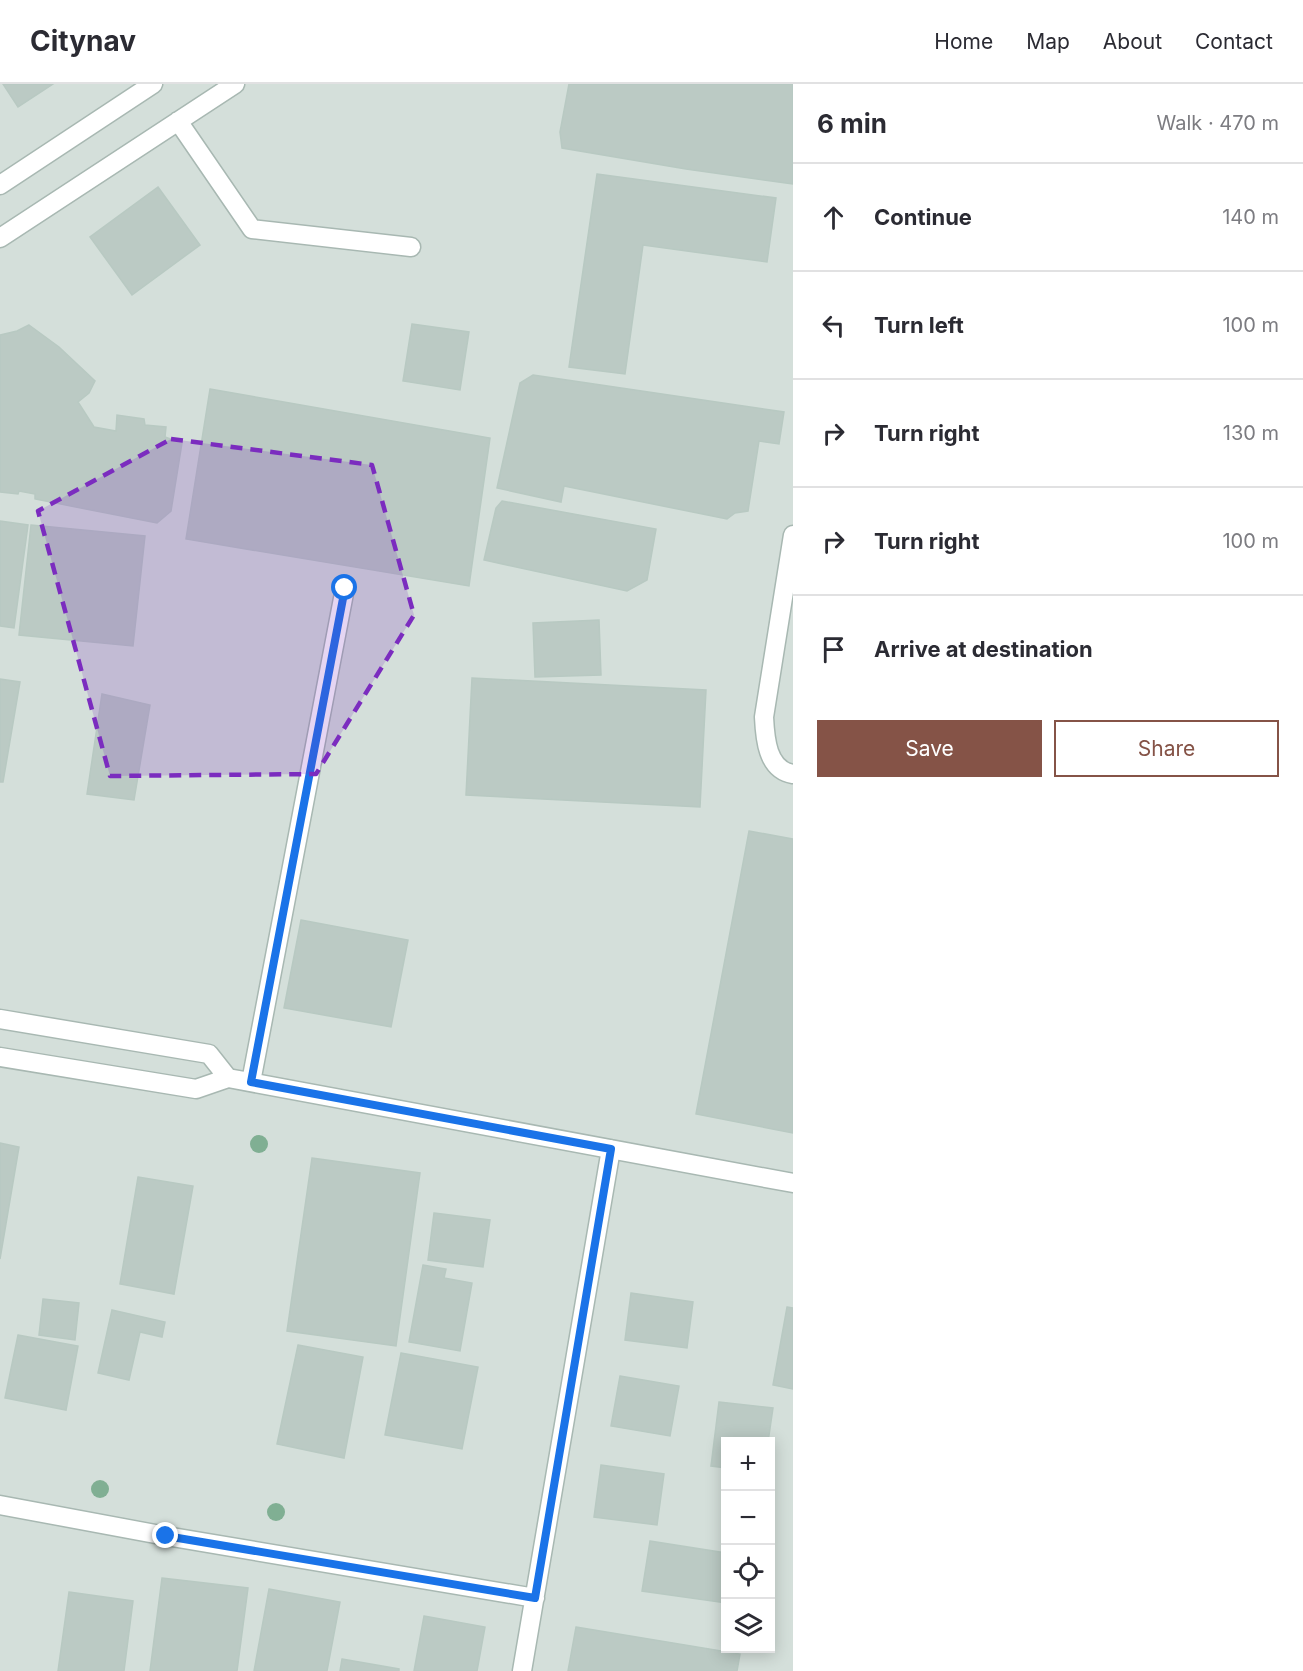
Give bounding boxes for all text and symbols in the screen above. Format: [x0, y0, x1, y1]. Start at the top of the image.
text: Citynav [30, 24, 136, 58]
text: Home [934, 29, 993, 54]
text: Map [1026, 29, 1070, 54]
text: About [1103, 29, 1162, 54]
text: Contact [1195, 29, 1273, 54]
text: 6 min [817, 108, 887, 139]
text: Walk · 470 m [1157, 111, 1279, 135]
icon: ahead [817, 201, 850, 234]
text: Continue [874, 204, 972, 230]
text: 140 m [1222, 205, 1279, 229]
icon: left [817, 309, 850, 342]
text: Turn left [874, 312, 964, 338]
text: 100 m [1222, 313, 1279, 337]
icon: right [817, 417, 850, 450]
text: Turn right [874, 420, 980, 446]
text: 130 m [1223, 421, 1279, 445]
icon: right [817, 525, 850, 558]
text: Turn right [874, 528, 980, 554]
text: 100 m [1222, 529, 1279, 553]
route start [331, 574, 357, 600]
icon: arrive [817, 633, 850, 666]
text: Arrive at destination [874, 636, 1093, 662]
button: Save [817, 720, 1042, 777]
button: Share [1054, 720, 1279, 777]
map controls [721, 1437, 775, 1653]
button: + [721, 1437, 775, 1491]
button: − [721, 1491, 775, 1545]
route end [152, 1522, 178, 1548]
button: locate [721, 1545, 775, 1599]
button: layers [721, 1599, 775, 1653]

